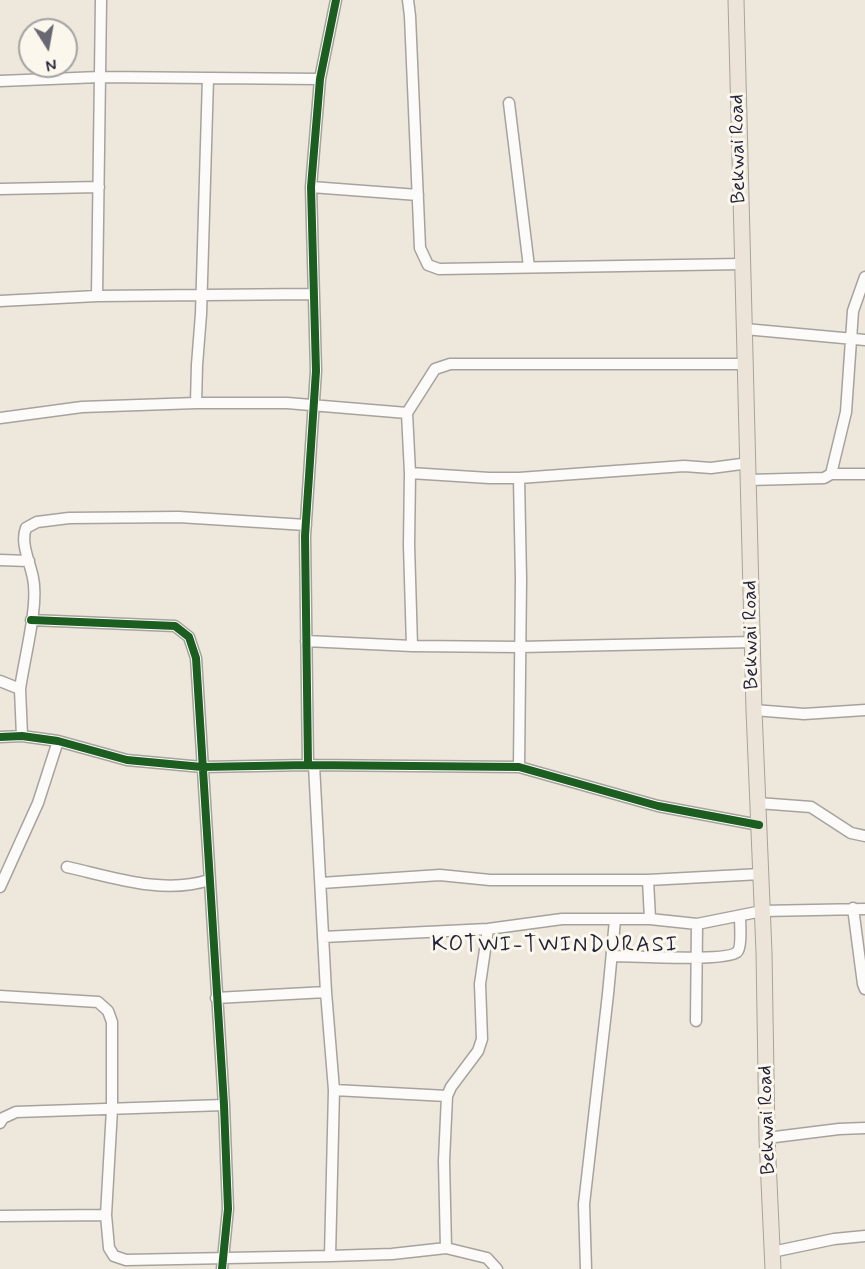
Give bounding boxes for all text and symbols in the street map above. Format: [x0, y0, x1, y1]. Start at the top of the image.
north arrow [18, 18, 78, 78]
text: N [44, 53, 58, 76]
street label: Bekwai Road [726, 94, 752, 204]
street label: Bekwai Road [739, 580, 765, 690]
district label: KOTWI-TWINDURASI [432, 933, 678, 959]
street label: Bekwai Road [754, 1065, 782, 1175]

